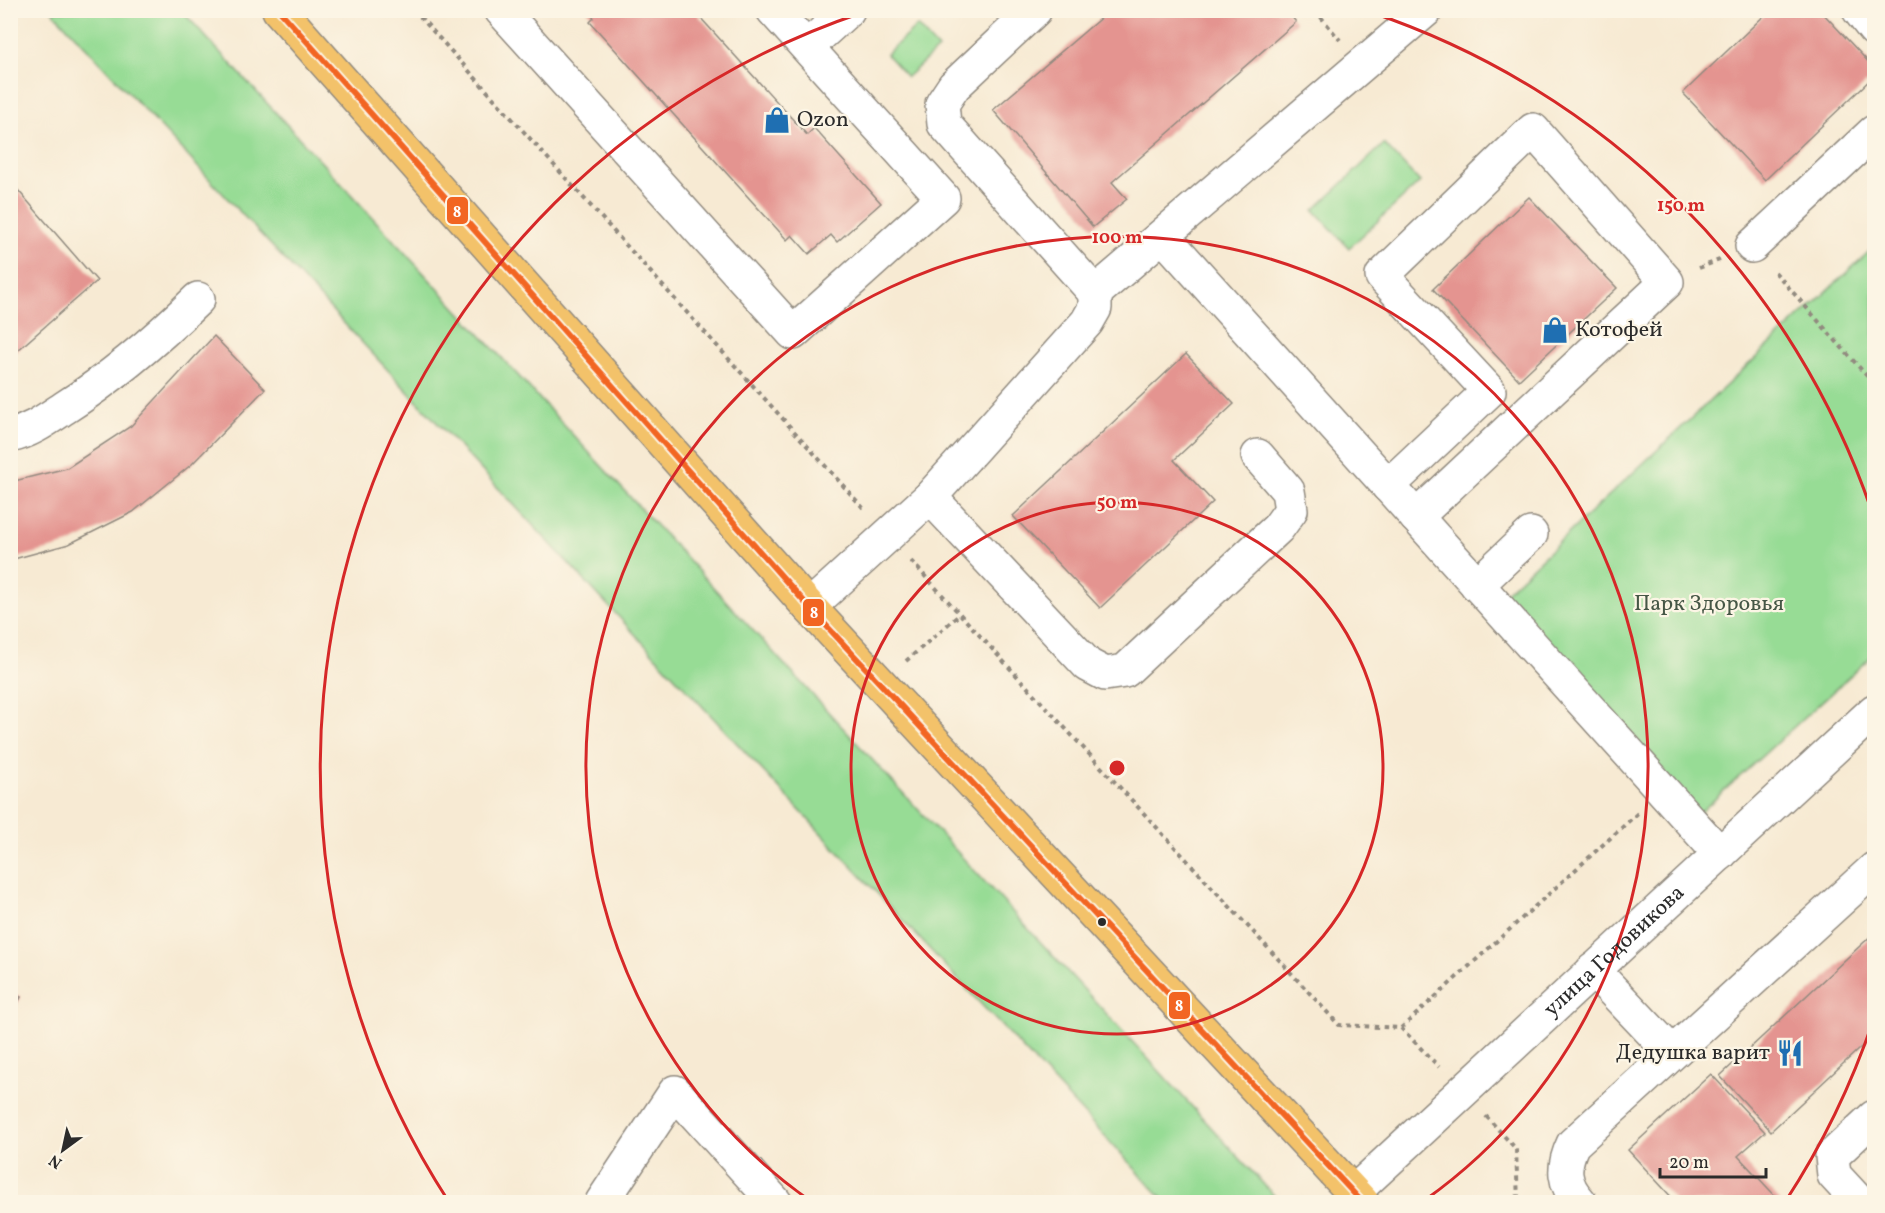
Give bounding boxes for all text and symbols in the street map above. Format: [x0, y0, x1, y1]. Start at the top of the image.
shop icon: Ozon [762, 105, 792, 135]
place label: Ozon [797, 105, 849, 136]
text: 150 m [1657, 194, 1705, 219]
line badge: 8 [446, 196, 469, 225]
text: 8 [453, 202, 461, 224]
text: 100 m [1092, 226, 1142, 251]
shop icon: Котофей [1540, 315, 1570, 345]
place label: Котофей [1575, 315, 1663, 346]
text: 50 m [1097, 491, 1137, 516]
park label: Парк Здоровья [1634, 589, 1784, 620]
line badge: 8 [802, 598, 825, 627]
text: 8 [810, 603, 818, 625]
centre of rings [1107, 758, 1127, 778]
street label: улица Годовикова [1537, 878, 1692, 1024]
unlabelled marker [1096, 916, 1108, 928]
line badge: 8 [1168, 991, 1191, 1020]
text: 8 [1175, 996, 1183, 1018]
place label: Дедушка варит [1616, 1038, 1770, 1069]
restaurant icon: Дедушка варит [1775, 1038, 1805, 1068]
north arrow [33, 1120, 93, 1180]
scale bar [1660, 1141, 1766, 1179]
text: N [45, 1148, 67, 1173]
text: 20 m [1669, 1151, 1709, 1176]

